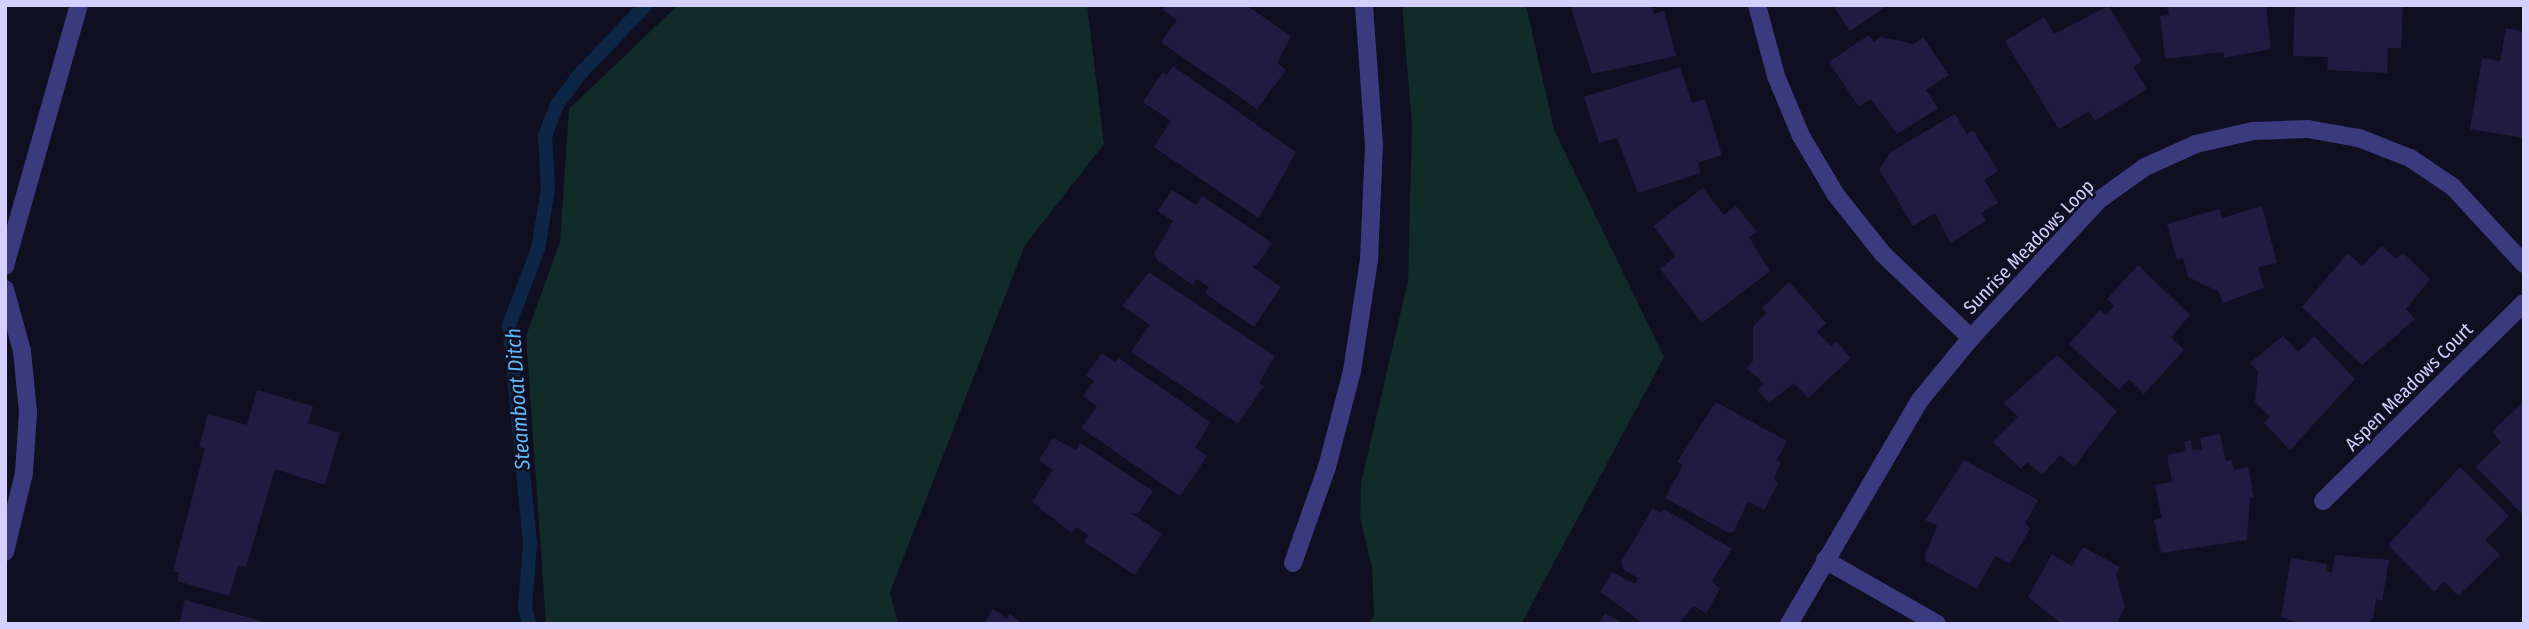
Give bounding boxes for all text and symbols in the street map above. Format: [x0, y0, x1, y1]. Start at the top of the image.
street label: Sunrise Meadows Loop [1959, 175, 2099, 319]
street label: Aspen Meadows Court [2340, 318, 2478, 456]
water label: Steamboat Ditch [500, 327, 536, 471]

